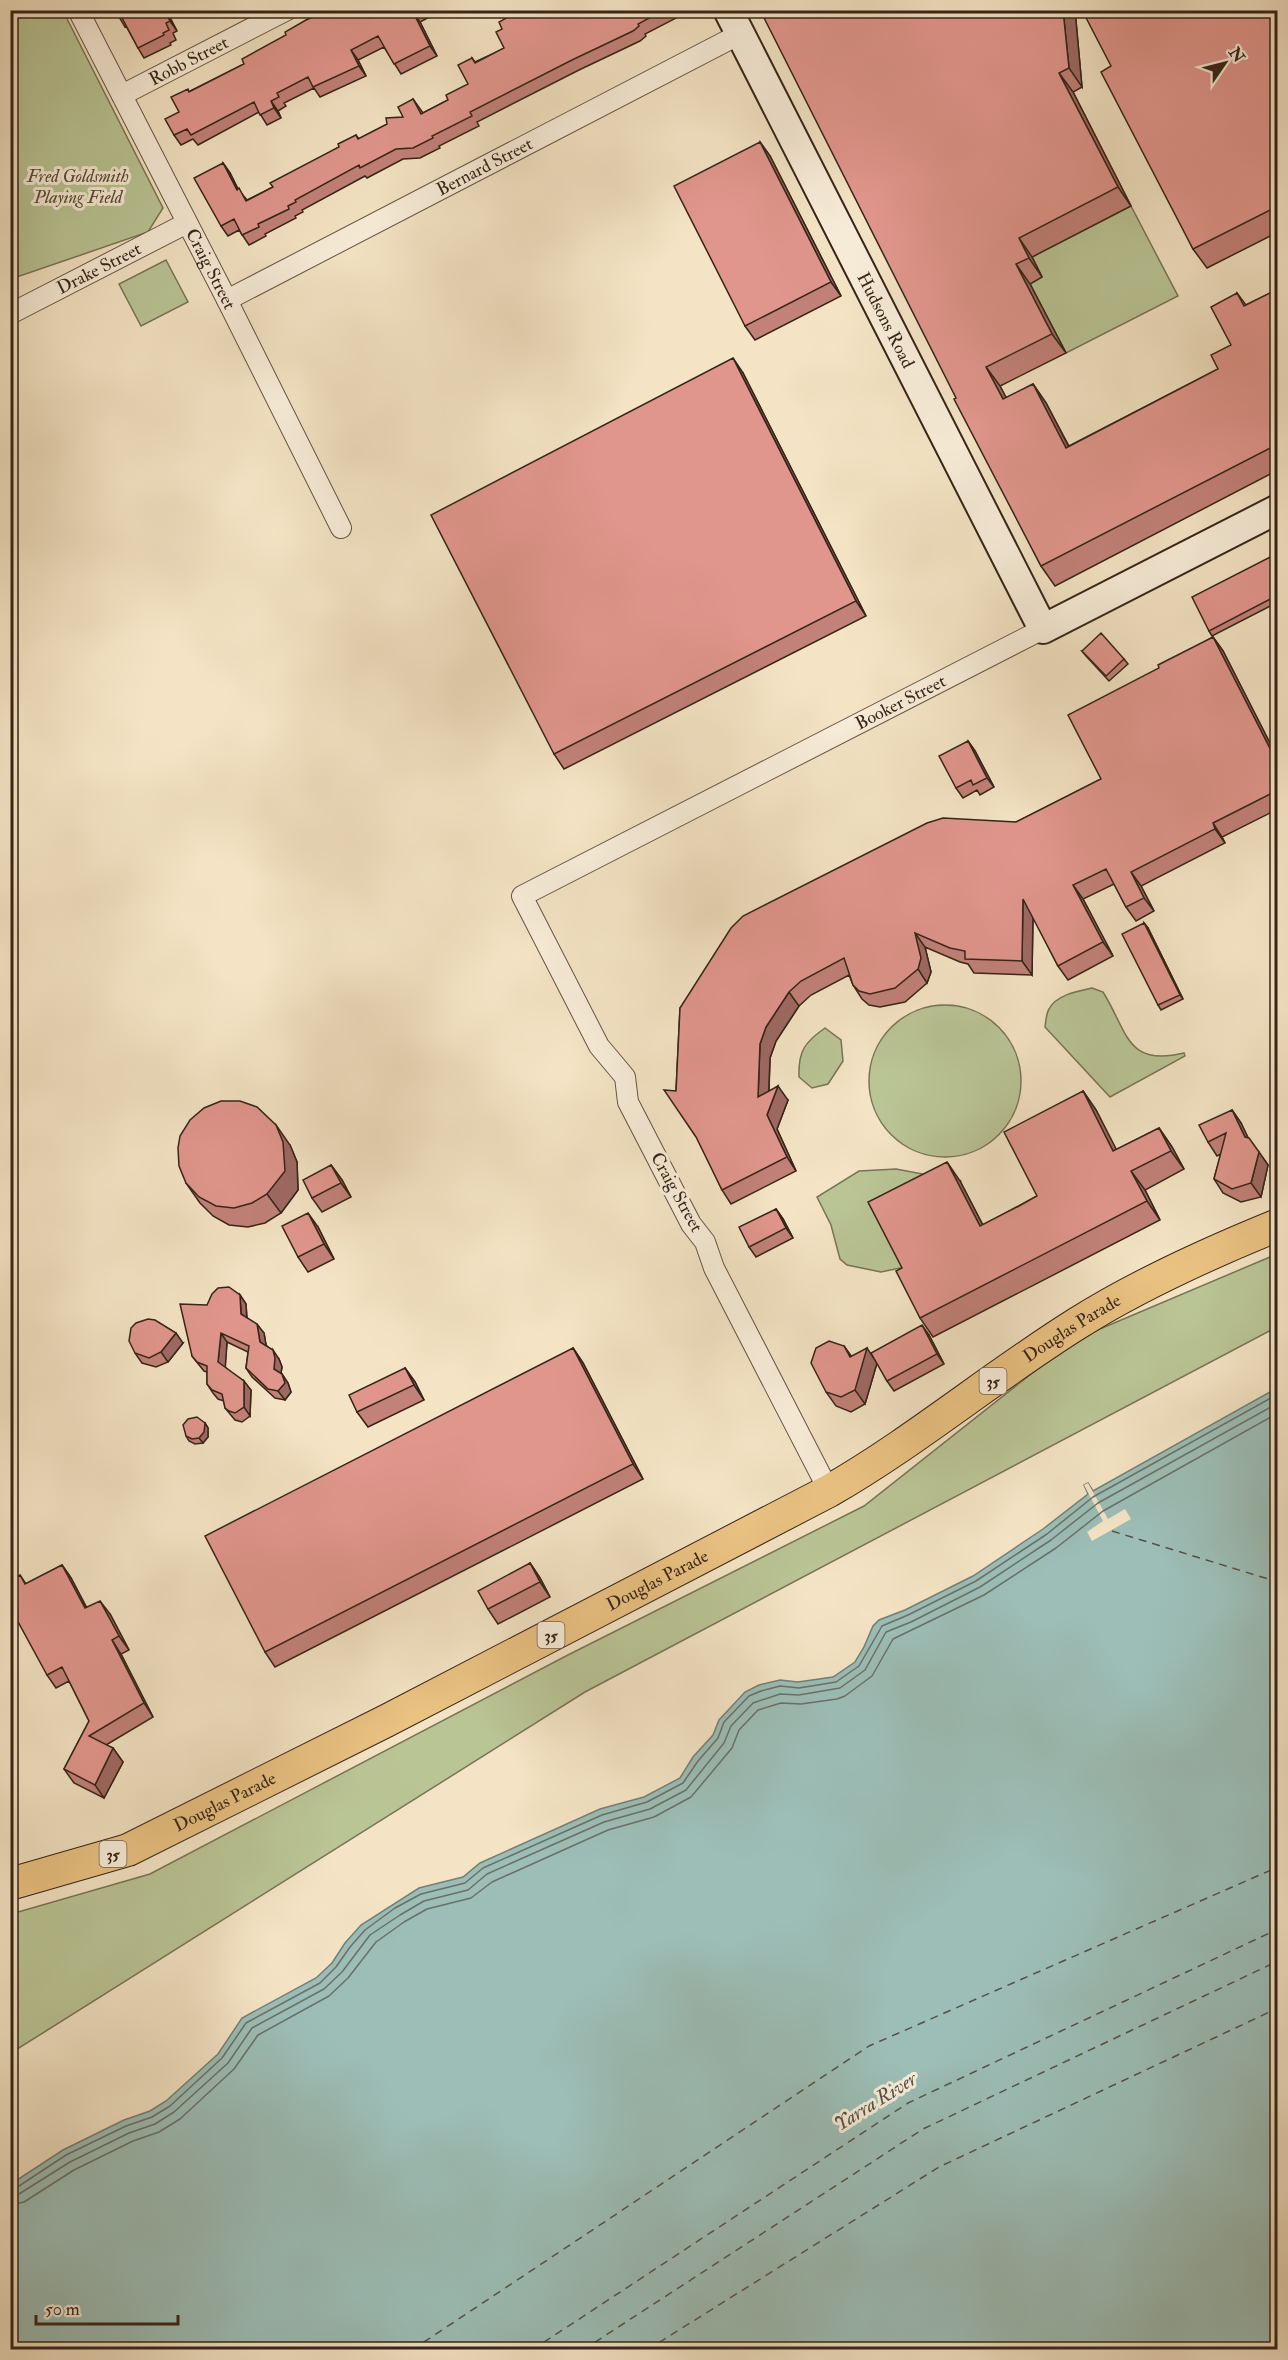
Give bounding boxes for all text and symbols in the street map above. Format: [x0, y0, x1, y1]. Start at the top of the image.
street label: Robb Street [145, 31, 233, 91]
north arrow [1195, 33, 1255, 93]
text: N [1224, 43, 1249, 67]
street label: Bernard Street [433, 132, 537, 201]
park label: Fred Goldsmith Playing Field [26, 165, 129, 209]
street label: Craig Street [180, 225, 241, 314]
street label: Drake Street [53, 237, 145, 300]
street label: Hudsons Road [851, 269, 919, 372]
street label: Booker Street [851, 670, 950, 735]
street label: Craig Street [645, 1148, 708, 1236]
street label: Douglas Parade [1019, 1289, 1125, 1368]
road number: 35 [980, 1368, 1006, 1394]
street label: Douglas Parade [603, 1544, 713, 1616]
road number: 35 [538, 1622, 564, 1648]
street label: Douglas Parade [170, 1767, 280, 1837]
road number: 35 [100, 1841, 126, 1867]
water label: Yarra River [829, 2065, 922, 2137]
scale bar [36, 2288, 178, 2326]
text: 50 m [45, 2298, 80, 2321]

